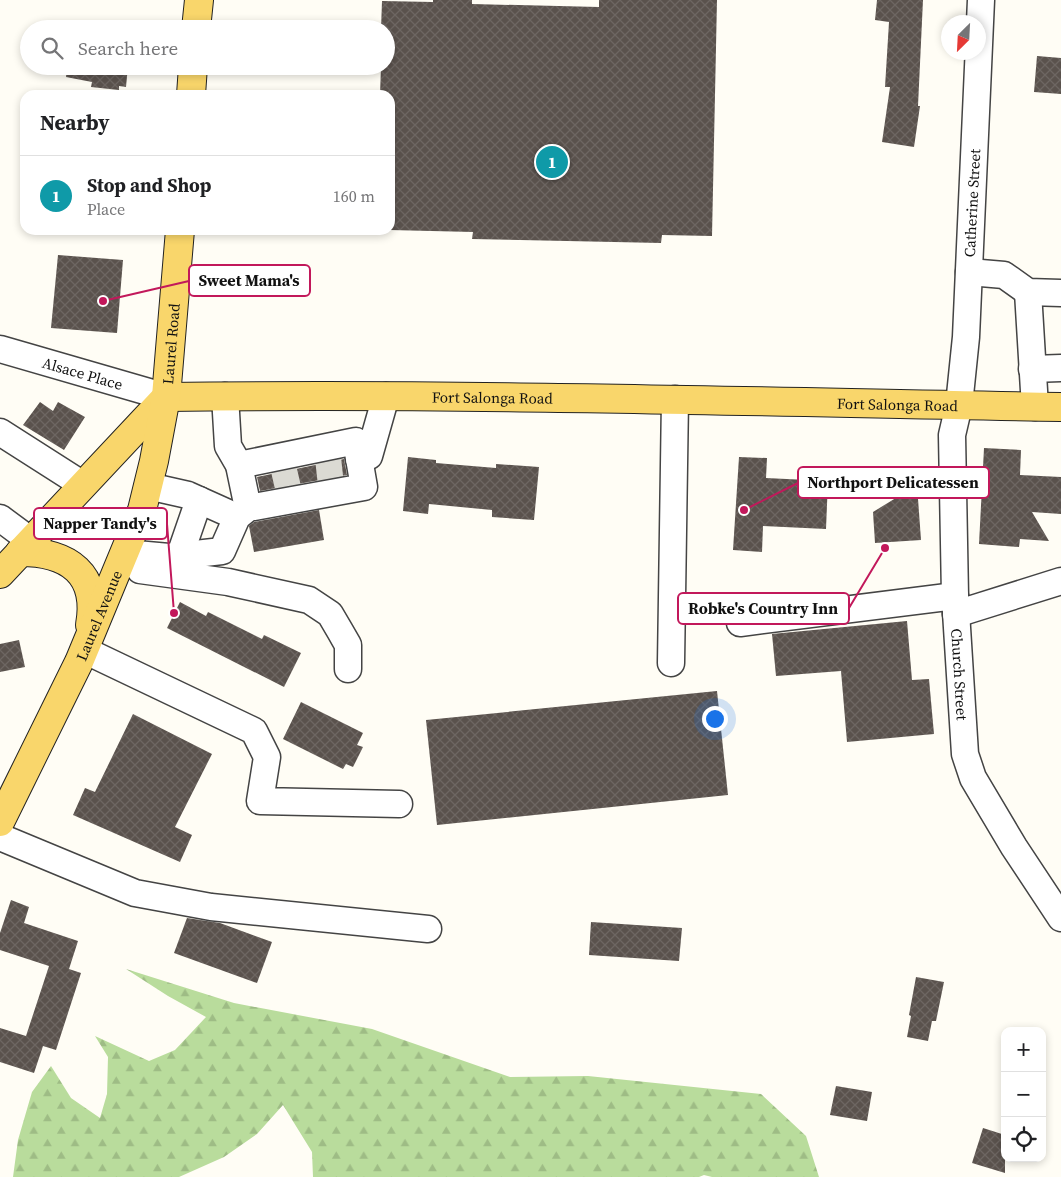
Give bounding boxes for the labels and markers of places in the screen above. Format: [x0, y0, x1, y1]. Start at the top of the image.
pin: 1 [536, 143, 568, 181]
callout: Sweet Mama's [189, 265, 310, 296]
callout: Northport Delicatessen [798, 467, 989, 498]
callout: Napper Tandy's [34, 508, 167, 539]
callout: Robke's Country Inn [678, 593, 849, 624]

